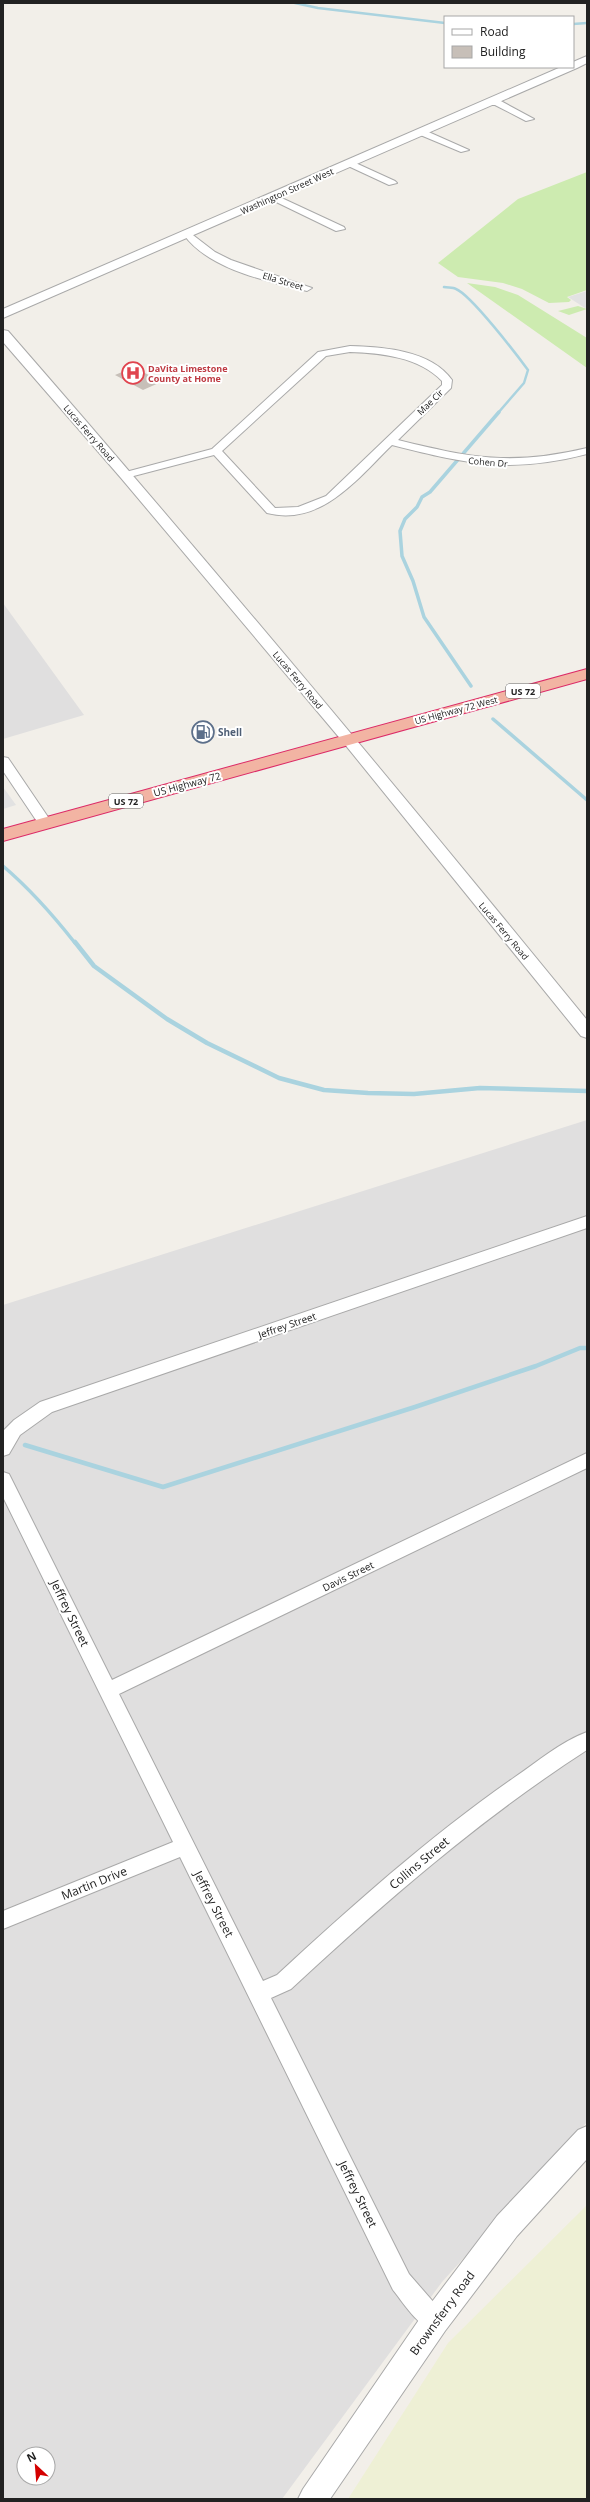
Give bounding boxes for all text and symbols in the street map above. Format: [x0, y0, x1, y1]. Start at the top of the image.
legend [444, 16, 574, 68]
text: Road [480, 23, 509, 40]
text: Building [480, 43, 526, 60]
street label: Washington Street West [238, 165, 336, 217]
street label: Ella Street [261, 269, 305, 293]
hospital icon: DaVita Limestone County at Home [120, 360, 146, 386]
place label: DaVita Limestone County at Home [148, 362, 228, 385]
street label: Mae Cir [414, 386, 446, 418]
street label: Lucas Ferry Road [61, 402, 117, 464]
street label: Cohen Dr [468, 454, 509, 470]
street label: Lucas Ferry Road [270, 648, 326, 712]
road number: US 72 [506, 684, 540, 698]
street label: US Highway 72 West [413, 693, 499, 727]
fuel station icon: Shell [190, 719, 216, 745]
place label: Shell [218, 725, 242, 739]
street label: US Highway 72 [152, 768, 222, 800]
road number: US 72 [109, 794, 143, 808]
street label: Lucas Ferry Road [476, 899, 532, 963]
street label: Jeffrey Street [255, 1308, 318, 1342]
street label: Davis Street [320, 1557, 376, 1594]
street label: Jeffrey Street [46, 1576, 93, 1649]
street label: Collins Street [385, 1833, 453, 1893]
street label: Martin Drive [59, 1862, 130, 1904]
street label: Jeffrey Street [190, 1867, 238, 1940]
street label: Jeffrey Street [334, 2157, 381, 2230]
street label: Brownsferry Road [406, 2267, 478, 2359]
north arrow [16, 2446, 56, 2486]
text: N [24, 2448, 39, 2465]

